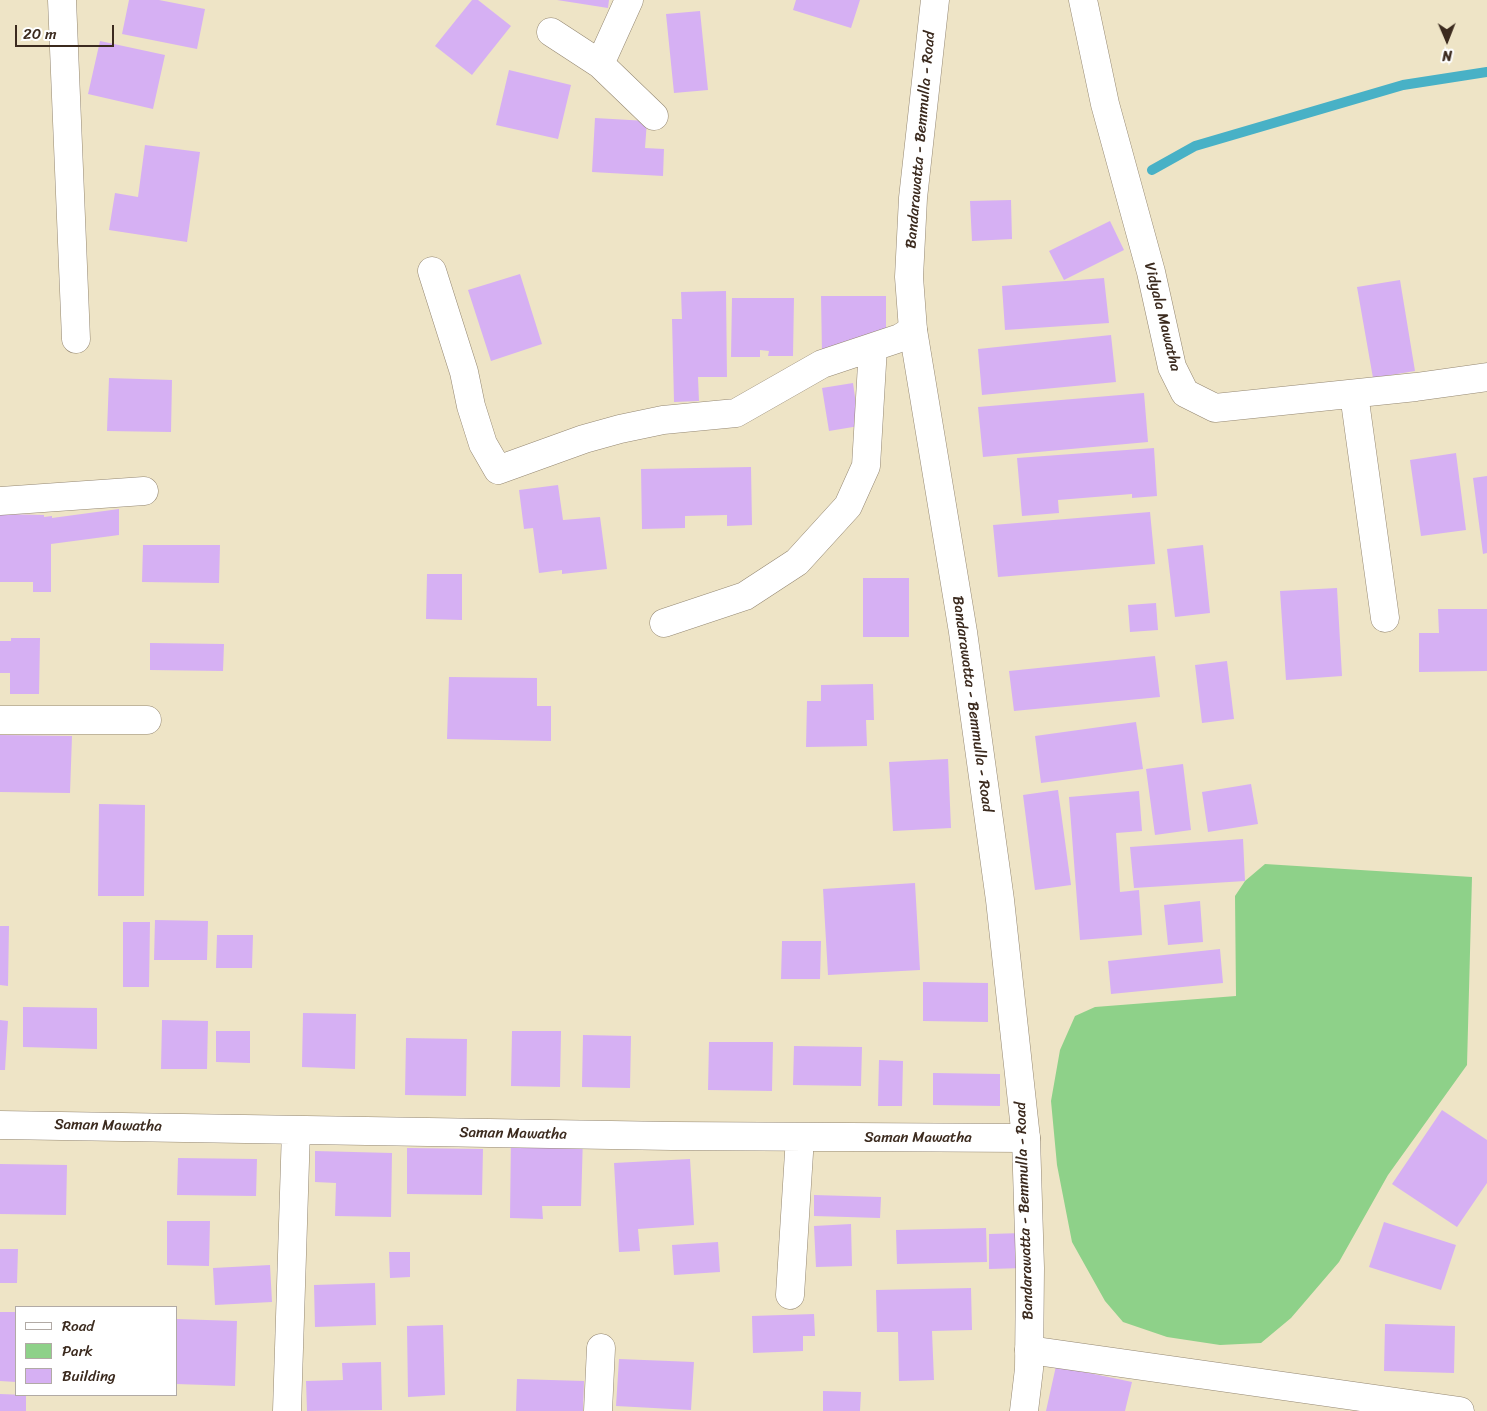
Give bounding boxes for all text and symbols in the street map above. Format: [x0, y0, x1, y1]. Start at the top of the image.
scale bar [18, 15, 116, 47]
north arrow [1422, 15, 1472, 65]
text: 20 m [23, 21, 57, 47]
street label: Bandarawatta - Bemmulla - Road [903, 31, 939, 249]
text: N [1442, 43, 1452, 68]
street label: Vidyala Mawatha [1140, 261, 1184, 373]
street label: Bandarawatta - Bemmulla - Road [948, 595, 996, 813]
street label: Bandarawatta - Bemmulla - Road [1012, 1102, 1038, 1320]
street label: Saman Mawatha [54, 1116, 162, 1136]
street label: Saman Mawatha [459, 1124, 567, 1144]
street label: Saman Mawatha [864, 1129, 972, 1147]
legend [15, 1306, 178, 1396]
text: Road [62, 1313, 94, 1339]
text: Park [62, 1338, 93, 1364]
text: Building [62, 1363, 116, 1389]

